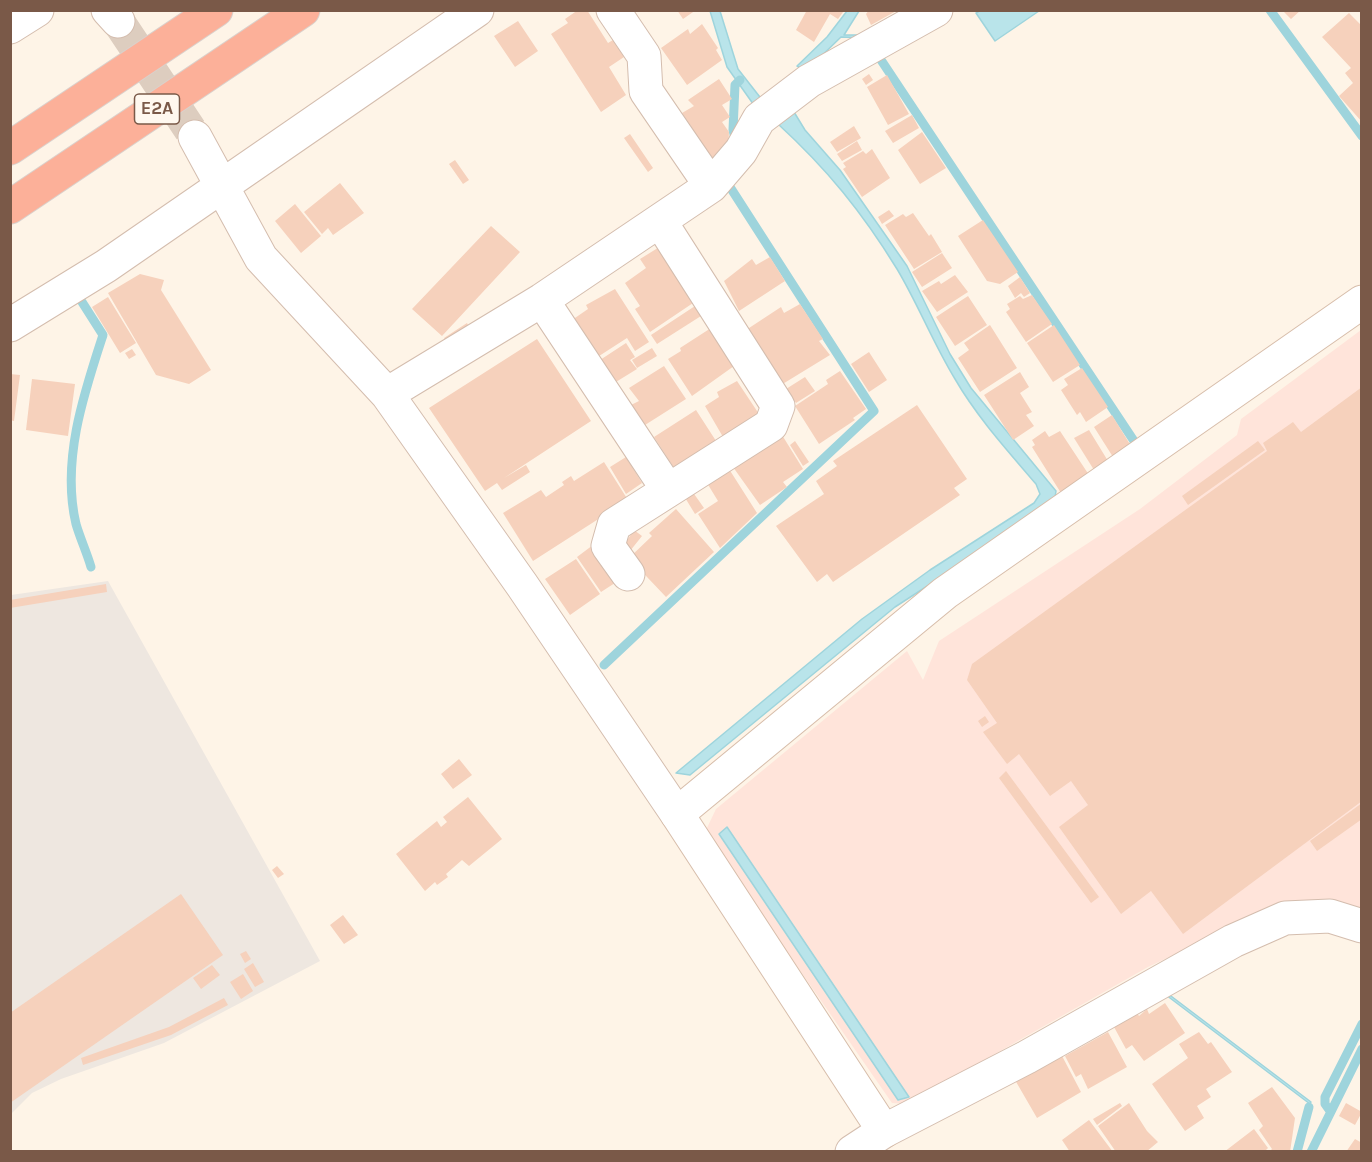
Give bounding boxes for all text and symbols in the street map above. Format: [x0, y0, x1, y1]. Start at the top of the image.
road number: E2A [134, 94, 180, 124]

